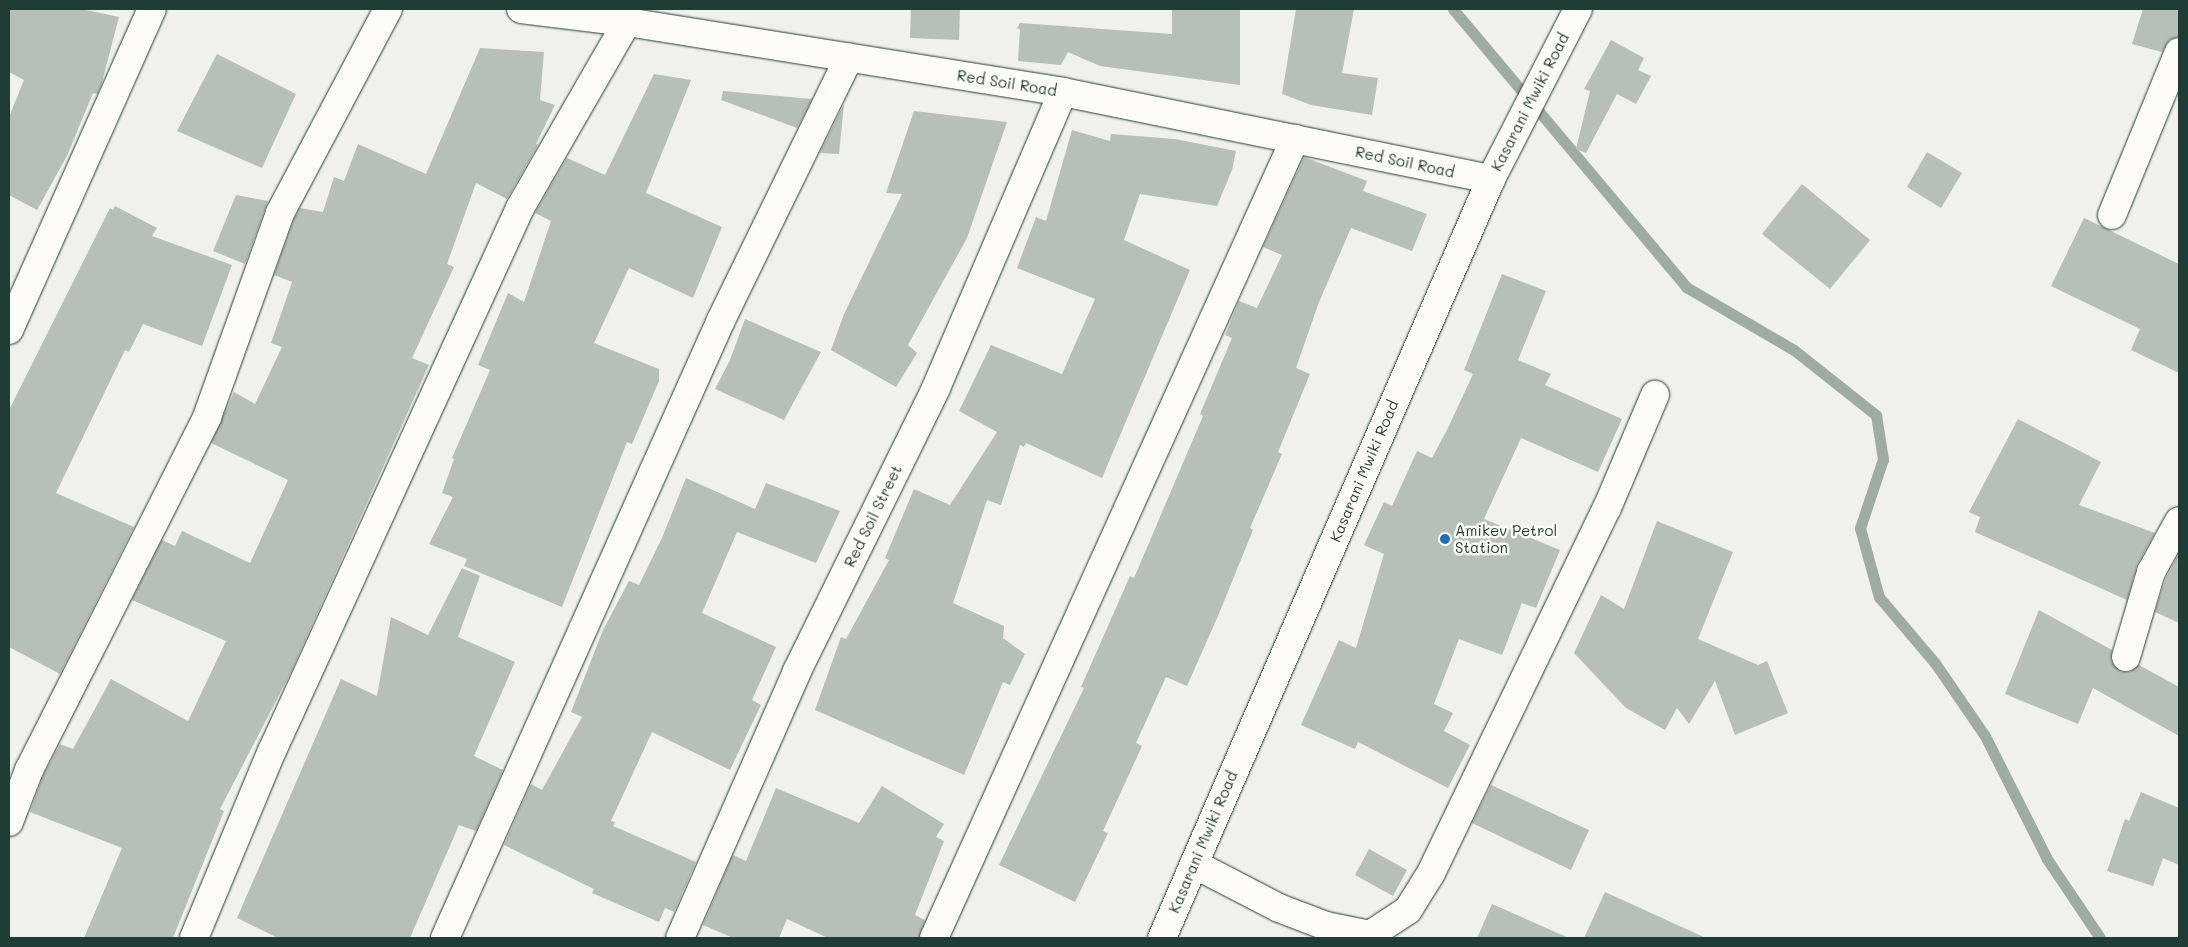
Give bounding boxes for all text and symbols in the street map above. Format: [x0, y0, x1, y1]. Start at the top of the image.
street label: Kasarani Mwiki Road [1487, 30, 1573, 174]
street label: Red Soil Road [956, 66, 1058, 100]
street label: Red Soil Road [1354, 143, 1456, 181]
street label: Kasarani Mwiki Road [1326, 397, 1402, 545]
street label: Red Soil Street [840, 462, 906, 570]
place label: Amikev Petrol Station [1455, 521, 1557, 556]
marker: Amikev Petrol Station [1439, 533, 1451, 545]
street label: Kasarani Mwiki Road [1165, 768, 1241, 916]

